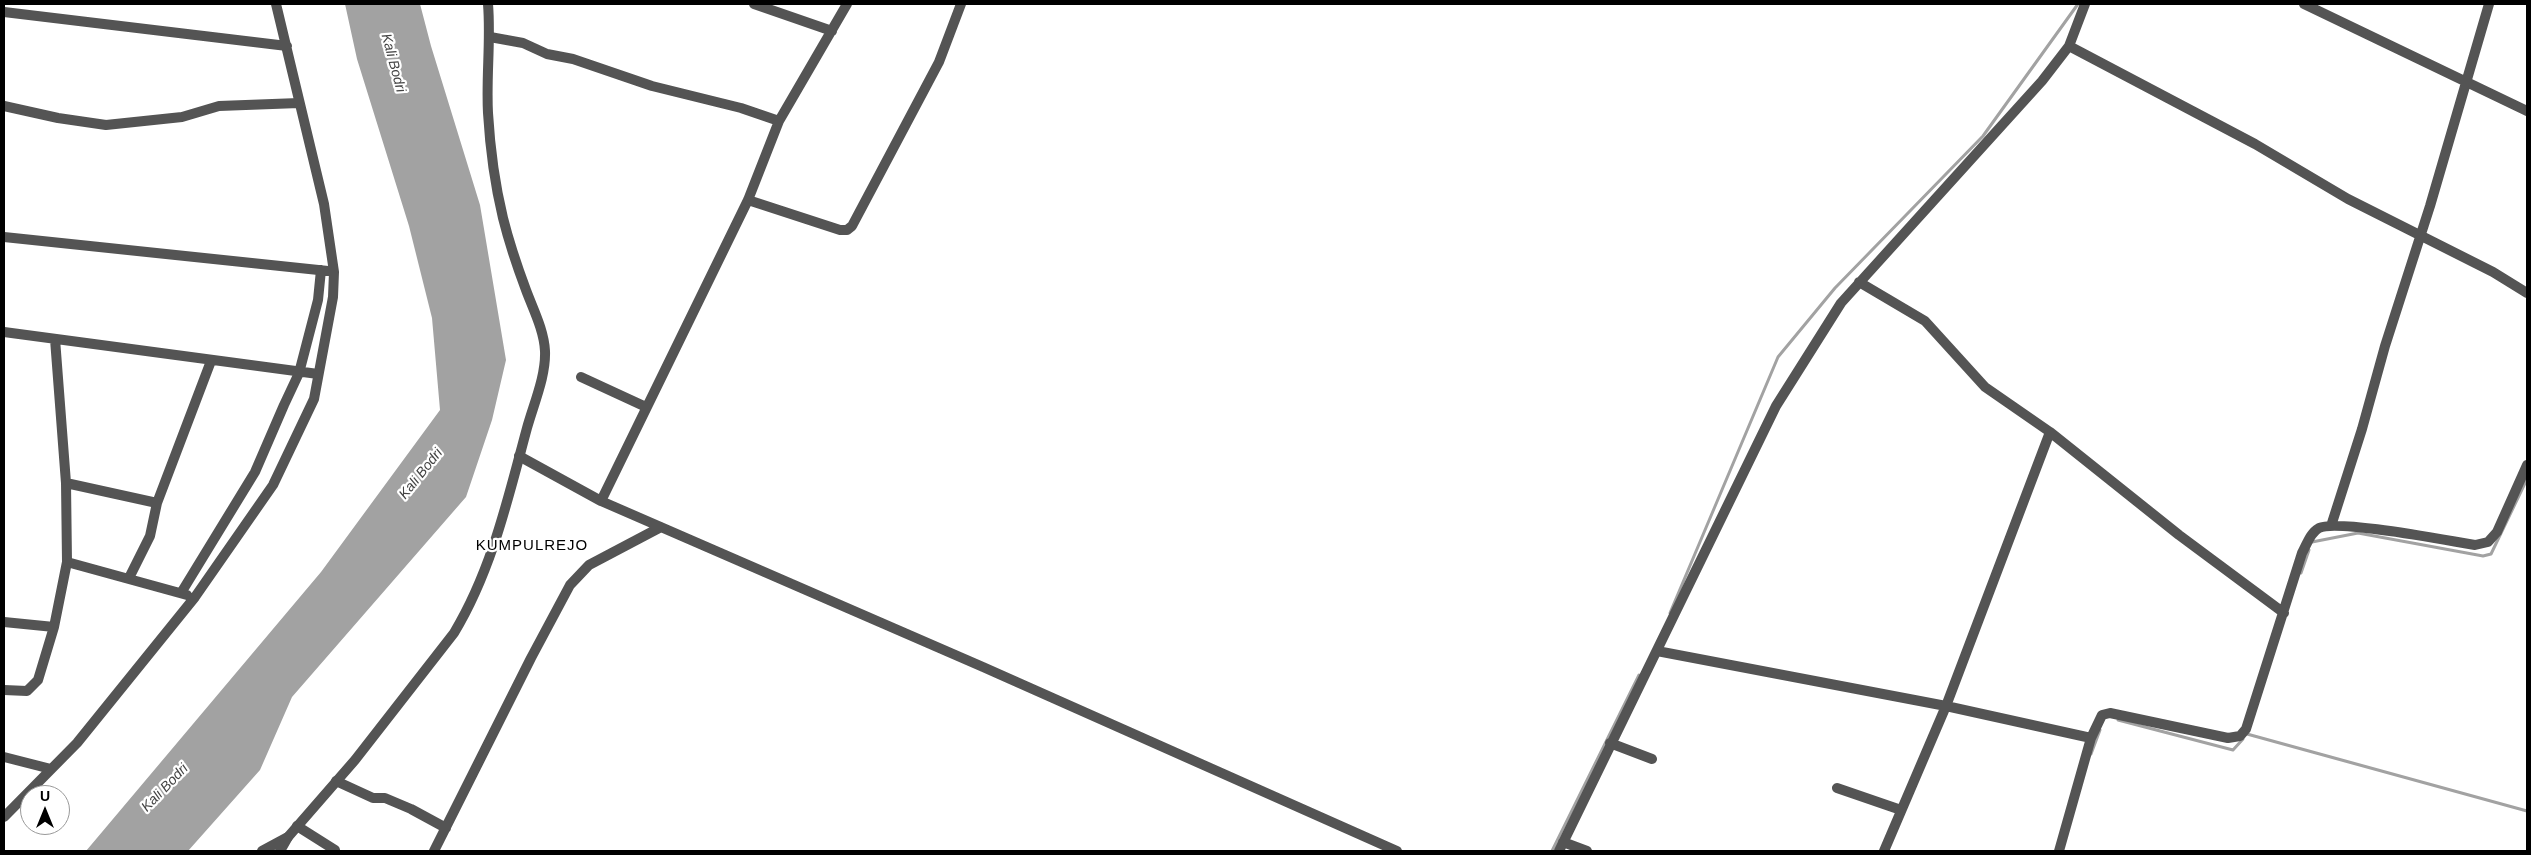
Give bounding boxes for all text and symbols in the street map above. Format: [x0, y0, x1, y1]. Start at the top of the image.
water label: Kali Bodri [377, 32, 409, 94]
water label: Kali Bodri [396, 445, 446, 503]
district label: KUMPULREJO [474, 537, 590, 555]
water label: Kali Bodri [138, 761, 192, 815]
north arrow [20, 785, 70, 835]
text: U [40, 788, 50, 804]

